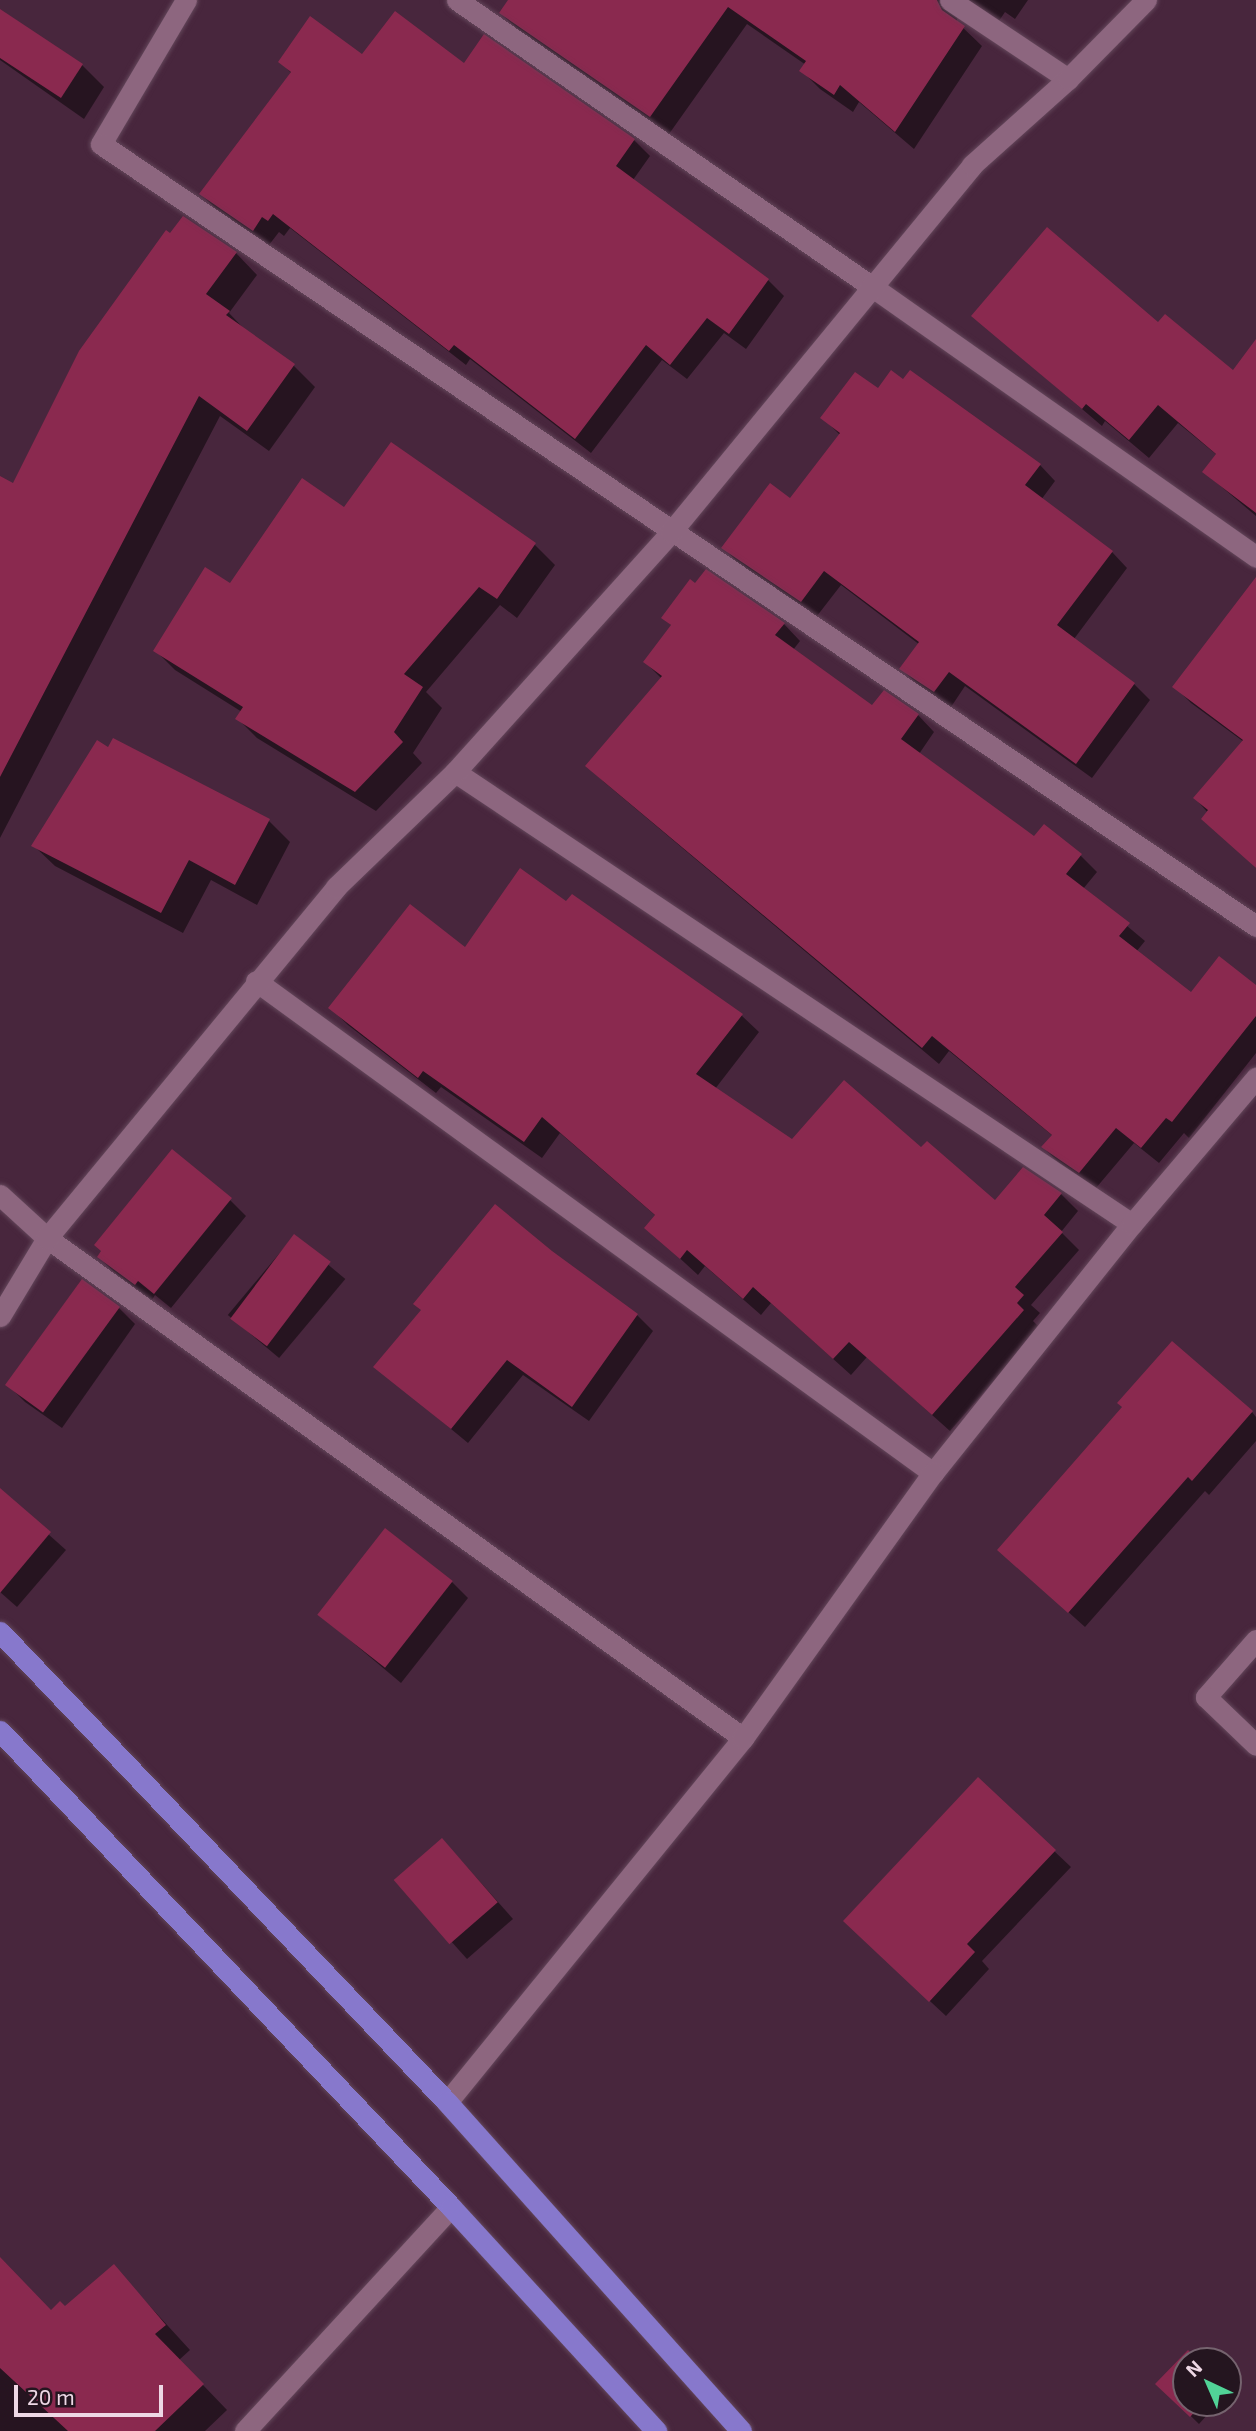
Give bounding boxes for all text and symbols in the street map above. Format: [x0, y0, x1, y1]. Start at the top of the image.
north arrow [1172, 2347, 1242, 2417]
text: N [1181, 2355, 1206, 2381]
scale bar [18, 2372, 166, 2416]
text: 20 m [27, 2384, 75, 2409]

